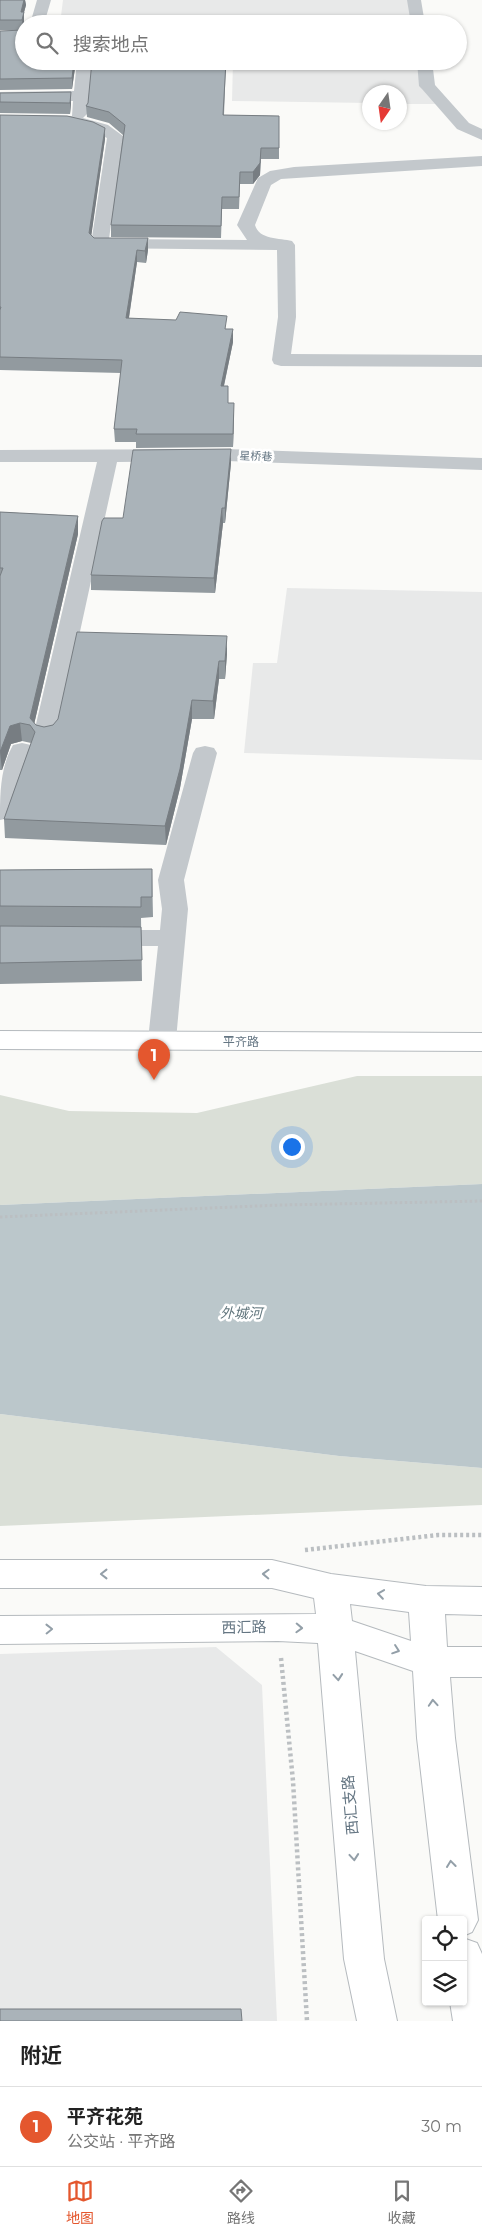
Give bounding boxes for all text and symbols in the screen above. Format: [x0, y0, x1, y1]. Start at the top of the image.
search box [15, 15, 467, 70]
icon: search [33, 29, 61, 57]
text: 搜索地点 [73, 33, 149, 56]
north arrow [362, 85, 407, 130]
street label: 星桥巷 [239, 448, 273, 464]
street label: 平齐路 [223, 1034, 259, 1049]
pin: 1 [138, 1039, 170, 1080]
your location [279, 1134, 305, 1160]
water label: 外城河 [220, 1304, 265, 1322]
one-way arrow [100, 1569, 108, 1579]
one-way arrow [262, 1569, 270, 1579]
one-way arrow [377, 1590, 385, 1600]
street label: 西汇路 [221, 1617, 267, 1637]
one-way arrow [295, 1622, 303, 1633]
one-way arrow [45, 1624, 53, 1634]
one-way arrow [391, 1644, 400, 1654]
one-way arrow [332, 1674, 343, 1682]
one-way arrow [428, 1699, 439, 1707]
street label: 西汇支路 [338, 1774, 362, 1836]
one-way arrow [349, 1853, 360, 1861]
one-way arrow [446, 1860, 457, 1868]
map controls [422, 1916, 467, 2006]
button: locate [422, 1916, 467, 1961]
button: layers [422, 1961, 467, 2006]
text: 附近 [20, 2043, 62, 2068]
text: 平齐花苑 [67, 2105, 143, 2128]
text: 1 [33, 2117, 39, 2136]
text: 30 m [421, 2117, 462, 2136]
text: 公交站 · 平齐路 [67, 2132, 175, 2151]
tab: 地图 [66, 2177, 94, 2227]
tab: 路线 [227, 2177, 255, 2227]
tab: 收藏 [388, 2177, 416, 2227]

